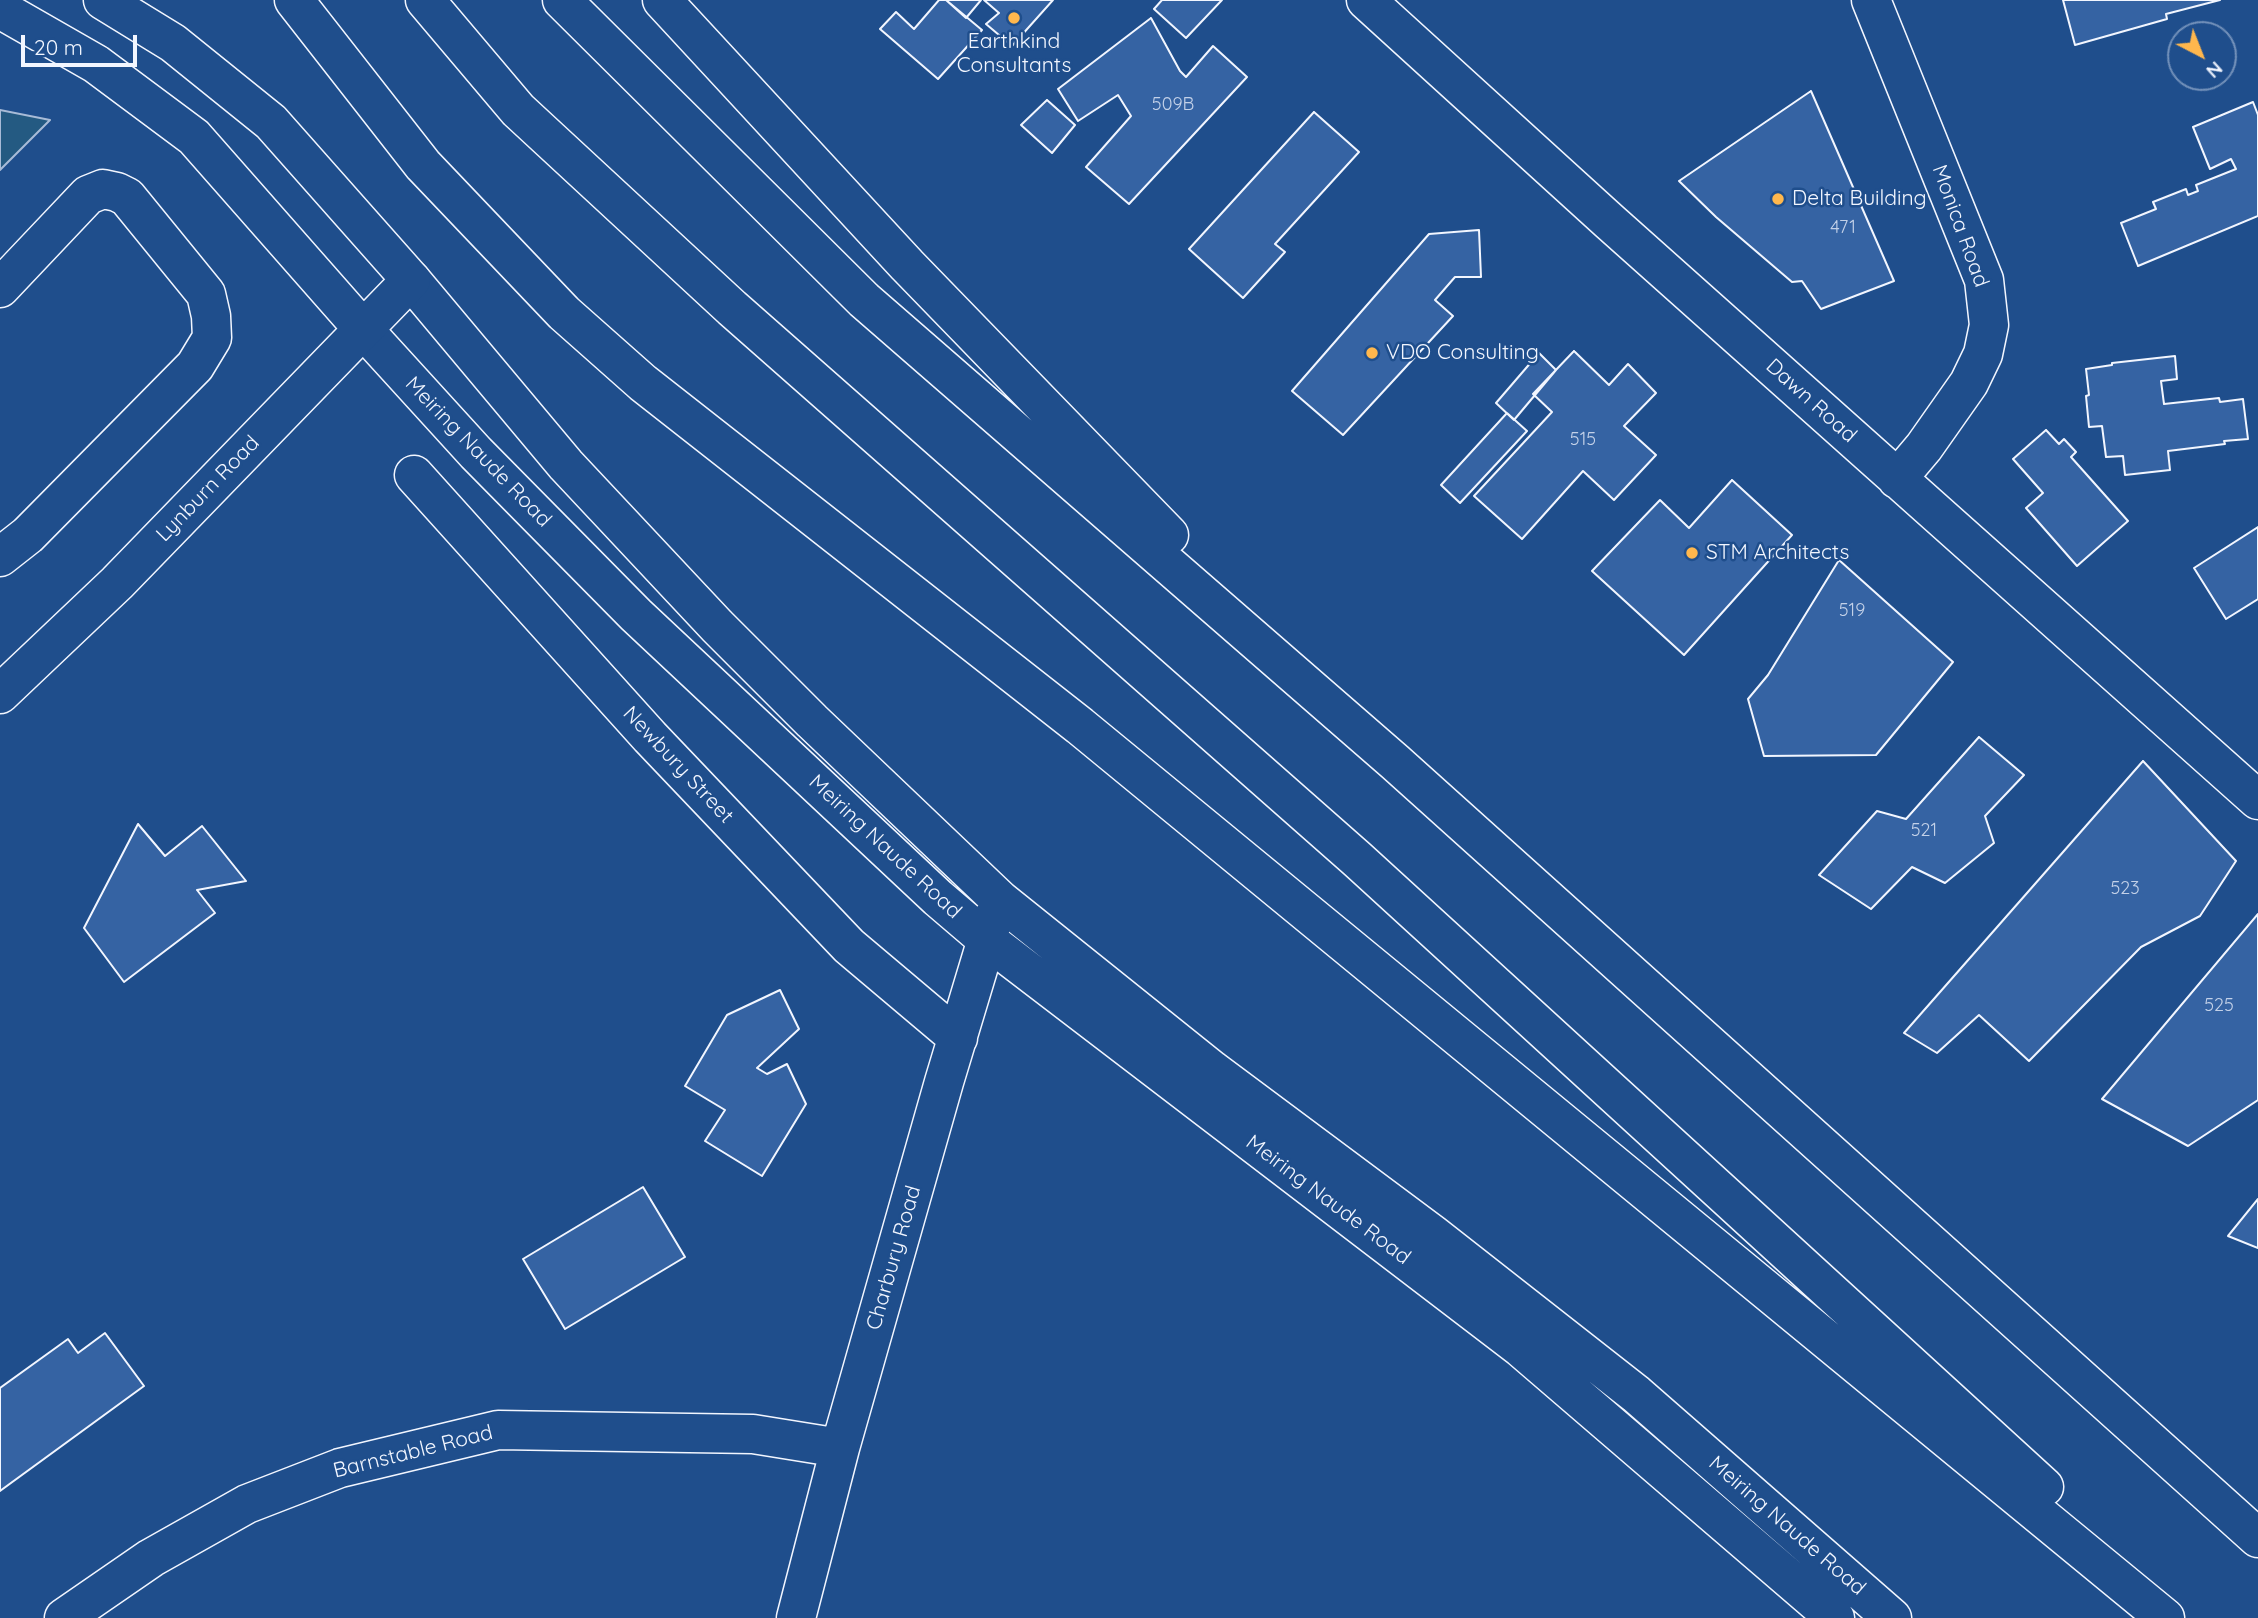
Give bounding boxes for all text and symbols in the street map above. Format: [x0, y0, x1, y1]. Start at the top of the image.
marker: Earthkind Consultants [1006, 10, 1022, 26]
scale bar [24, 21, 140, 65]
north arrow [2167, 21, 2237, 91]
place label: Earthkind Consultants [957, 29, 1071, 79]
text: 20 m [34, 34, 83, 60]
text: N [2201, 57, 2228, 84]
house number: 509B [1152, 94, 1194, 116]
street label: Monica Road [1926, 161, 1994, 291]
place label: Delta Building [1792, 186, 1927, 212]
marker: Delta Building [1770, 191, 1786, 207]
house number: 471 [1830, 217, 1856, 239]
place label: VDO Consulting [1386, 340, 1539, 366]
marker: VDO Consulting [1364, 345, 1380, 361]
street label: Dawn Road [1760, 354, 1862, 448]
street label: Meiring Naude Road [400, 372, 556, 532]
house number: 515 [1570, 429, 1596, 451]
street label: Lynburn Road [151, 431, 265, 547]
place label: STM Architects [1706, 540, 1849, 566]
marker: STM Architects [1684, 545, 1700, 561]
house number: 519 [1839, 600, 1865, 622]
street label: Newbury Street [617, 701, 739, 829]
street label: Meiring Naude Road [803, 770, 967, 924]
house number: 521 [1911, 820, 1937, 842]
house number: 523 [2110, 878, 2140, 900]
house number: 525 [2204, 995, 2234, 1017]
street label: Meiring Naude Road [1241, 1130, 1415, 1270]
street label: Charbury Road [861, 1183, 927, 1333]
street label: Barnstable Road [331, 1420, 495, 1484]
street label: Meiring Naude Road [1703, 1451, 1871, 1601]

